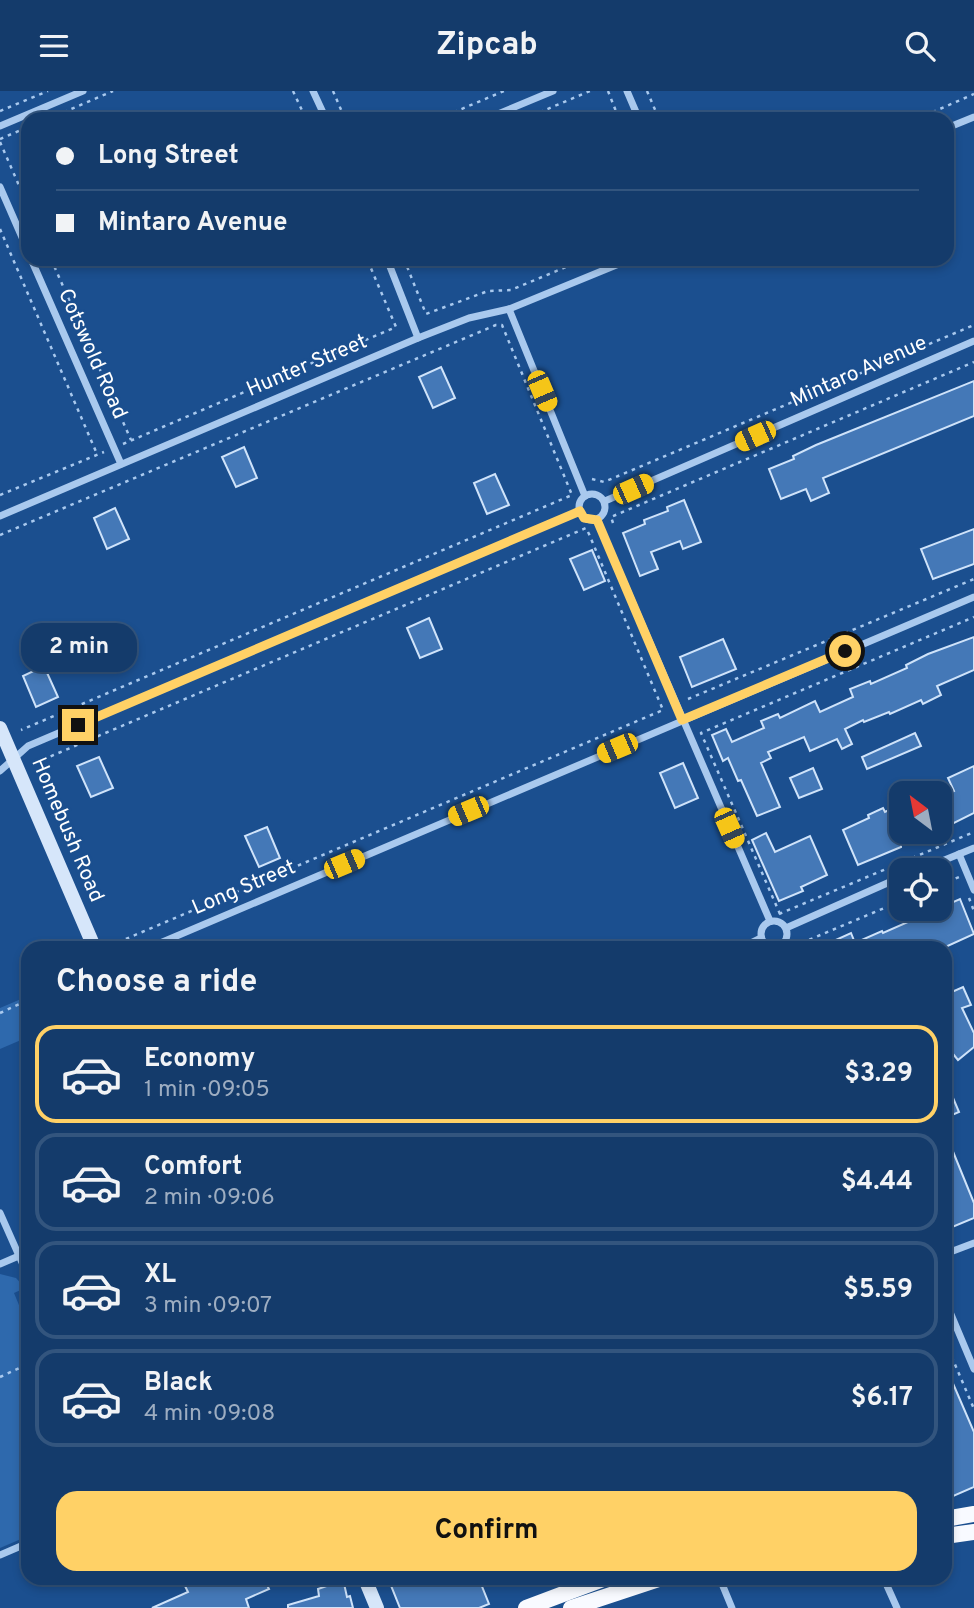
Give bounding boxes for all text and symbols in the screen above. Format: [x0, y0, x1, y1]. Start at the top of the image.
text: Zipcab [436, 26, 538, 66]
icon: menu [35, 27, 73, 65]
icon: search [901, 27, 939, 65]
text: Long Street [98, 140, 239, 173]
text: Mintaro Avenue [98, 207, 287, 240]
street label: Cotswold Road [51, 285, 133, 423]
street label: Hunter Street [243, 328, 371, 404]
street label: Mintaro Avenue [787, 330, 931, 414]
car [525, 368, 560, 414]
car [732, 418, 779, 454]
car [610, 471, 657, 507]
callout: 2 min [20, 623, 136, 673]
text: 2 min [49, 633, 109, 662]
route start [829, 635, 861, 667]
route end [62, 709, 94, 741]
car [594, 730, 641, 766]
street label: Homebush Road [24, 754, 110, 906]
north arrow [889, 781, 952, 843]
map controls [889, 781, 952, 921]
car [445, 793, 492, 829]
car [711, 805, 748, 851]
car [321, 846, 368, 882]
street label: Long Street [188, 854, 300, 922]
button: locate [889, 858, 952, 921]
text: Choose a ride [56, 963, 257, 1003]
icon: car [60, 1043, 123, 1106]
text: Economy [144, 1043, 255, 1076]
text: $3.29 [844, 1058, 913, 1091]
text: 1 min · 09:05 [144, 1076, 270, 1105]
icon: car [60, 1151, 123, 1214]
text: Comfort [144, 1151, 242, 1184]
text: $4.44 [841, 1166, 913, 1199]
text: 2 min · 09:06 [144, 1184, 275, 1213]
icon: car [60, 1259, 123, 1322]
text: XL [144, 1259, 176, 1292]
text: $5.59 [843, 1274, 913, 1307]
text: 3 min · 09:07 [144, 1292, 272, 1321]
icon: car [60, 1367, 123, 1430]
text: Black [144, 1367, 213, 1400]
text: $6.17 [851, 1382, 913, 1415]
text: 4 min · 09:08 [144, 1400, 275, 1429]
button: Confirm [56, 1491, 917, 1571]

